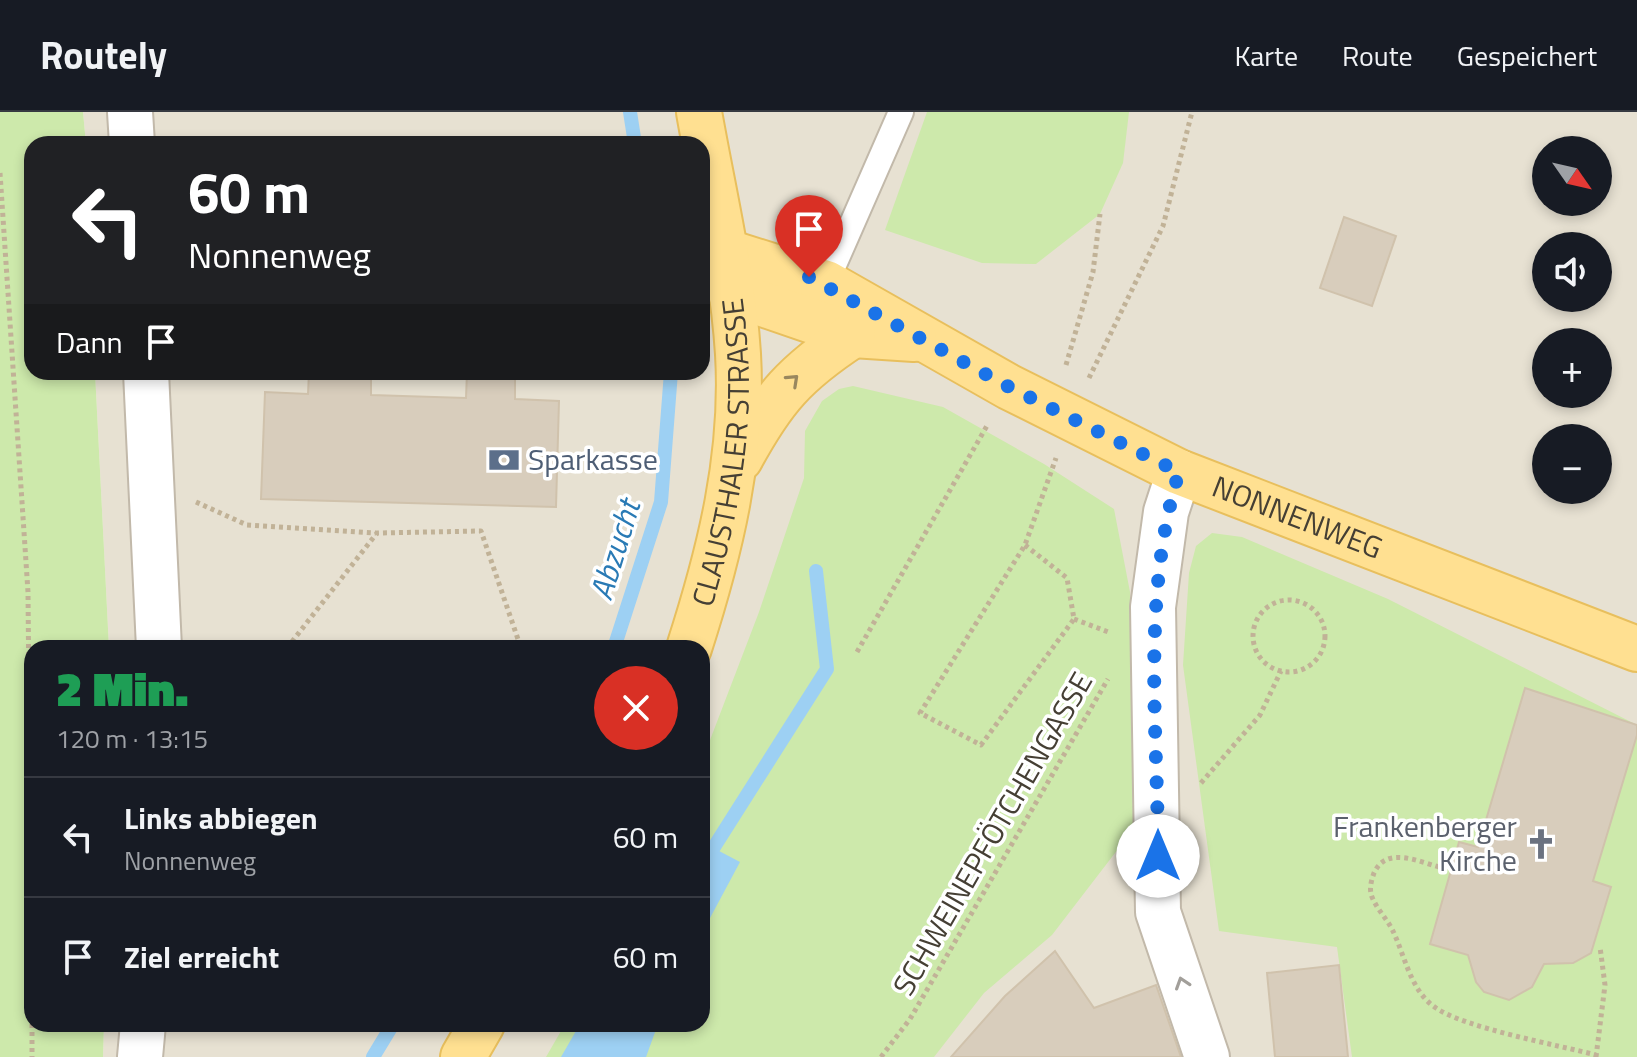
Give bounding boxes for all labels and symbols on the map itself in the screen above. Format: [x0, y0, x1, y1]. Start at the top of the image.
north arrow [1532, 136, 1612, 216]
pin [775, 195, 843, 277]
street label: CLAUSTHALER STRASSE [679, 296, 761, 612]
one-way arrow [784, 375, 798, 390]
place label: Sparkasse [528, 436, 658, 482]
bank icon: Sparkasse [487, 443, 521, 477]
street label: NONNENWEG [1206, 463, 1389, 570]
water label: Abzucht [576, 490, 653, 605]
street label: SCHWEINEPFÖTCHENGASSE [881, 663, 1104, 1004]
place label: Frankenberger Kirche [1333, 803, 1517, 883]
position arrow [1116, 814, 1200, 898]
church icon: Frankenberger Kirche [1524, 827, 1558, 861]
one-way arrow [1176, 977, 1192, 991]

